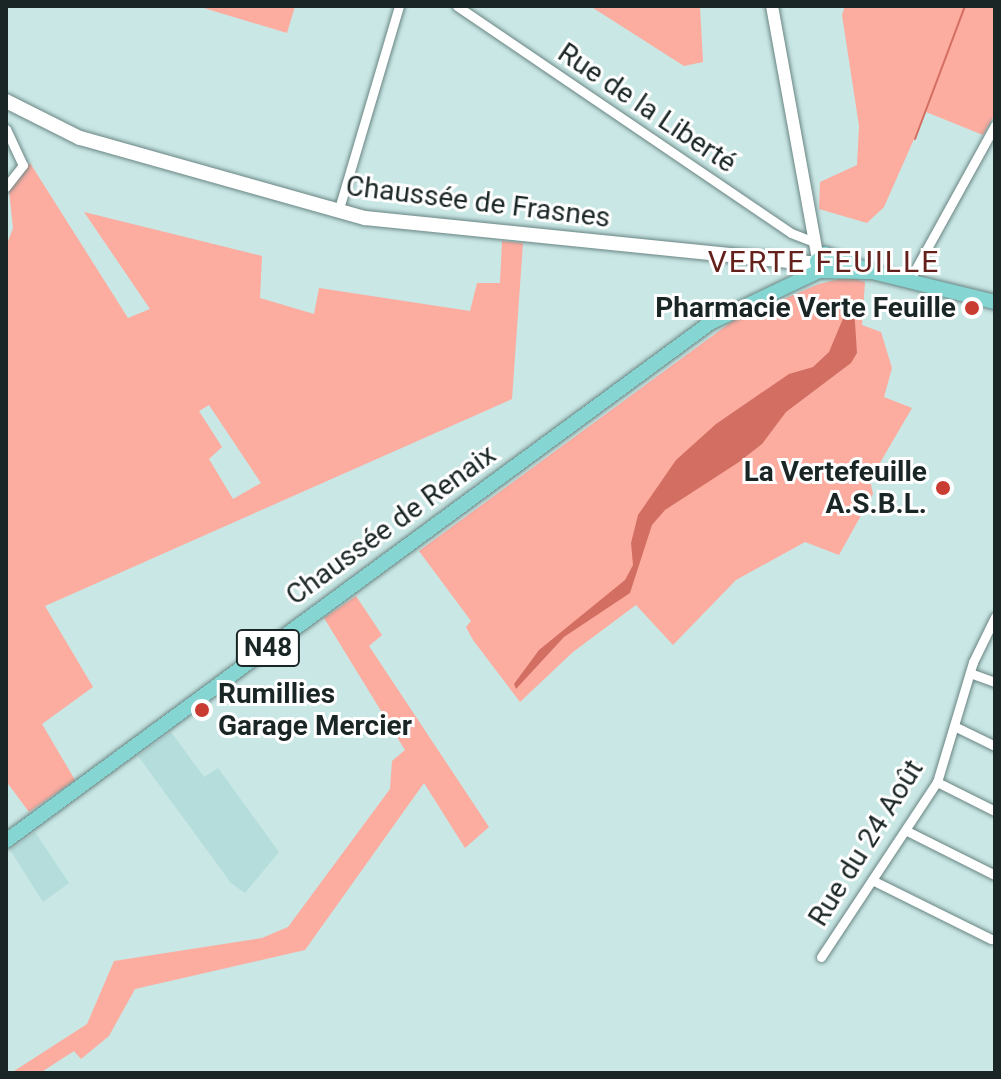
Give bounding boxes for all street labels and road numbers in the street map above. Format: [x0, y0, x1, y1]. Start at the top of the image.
street label: Rue de la Liberté [552, 36, 742, 180]
street label: Chaussée de Frasnes [344, 169, 612, 235]
street label: Chaussée de Renaix [280, 438, 502, 612]
road number: N48 [234, 626, 302, 670]
street label: Rue du 24 Août [801, 754, 931, 932]

